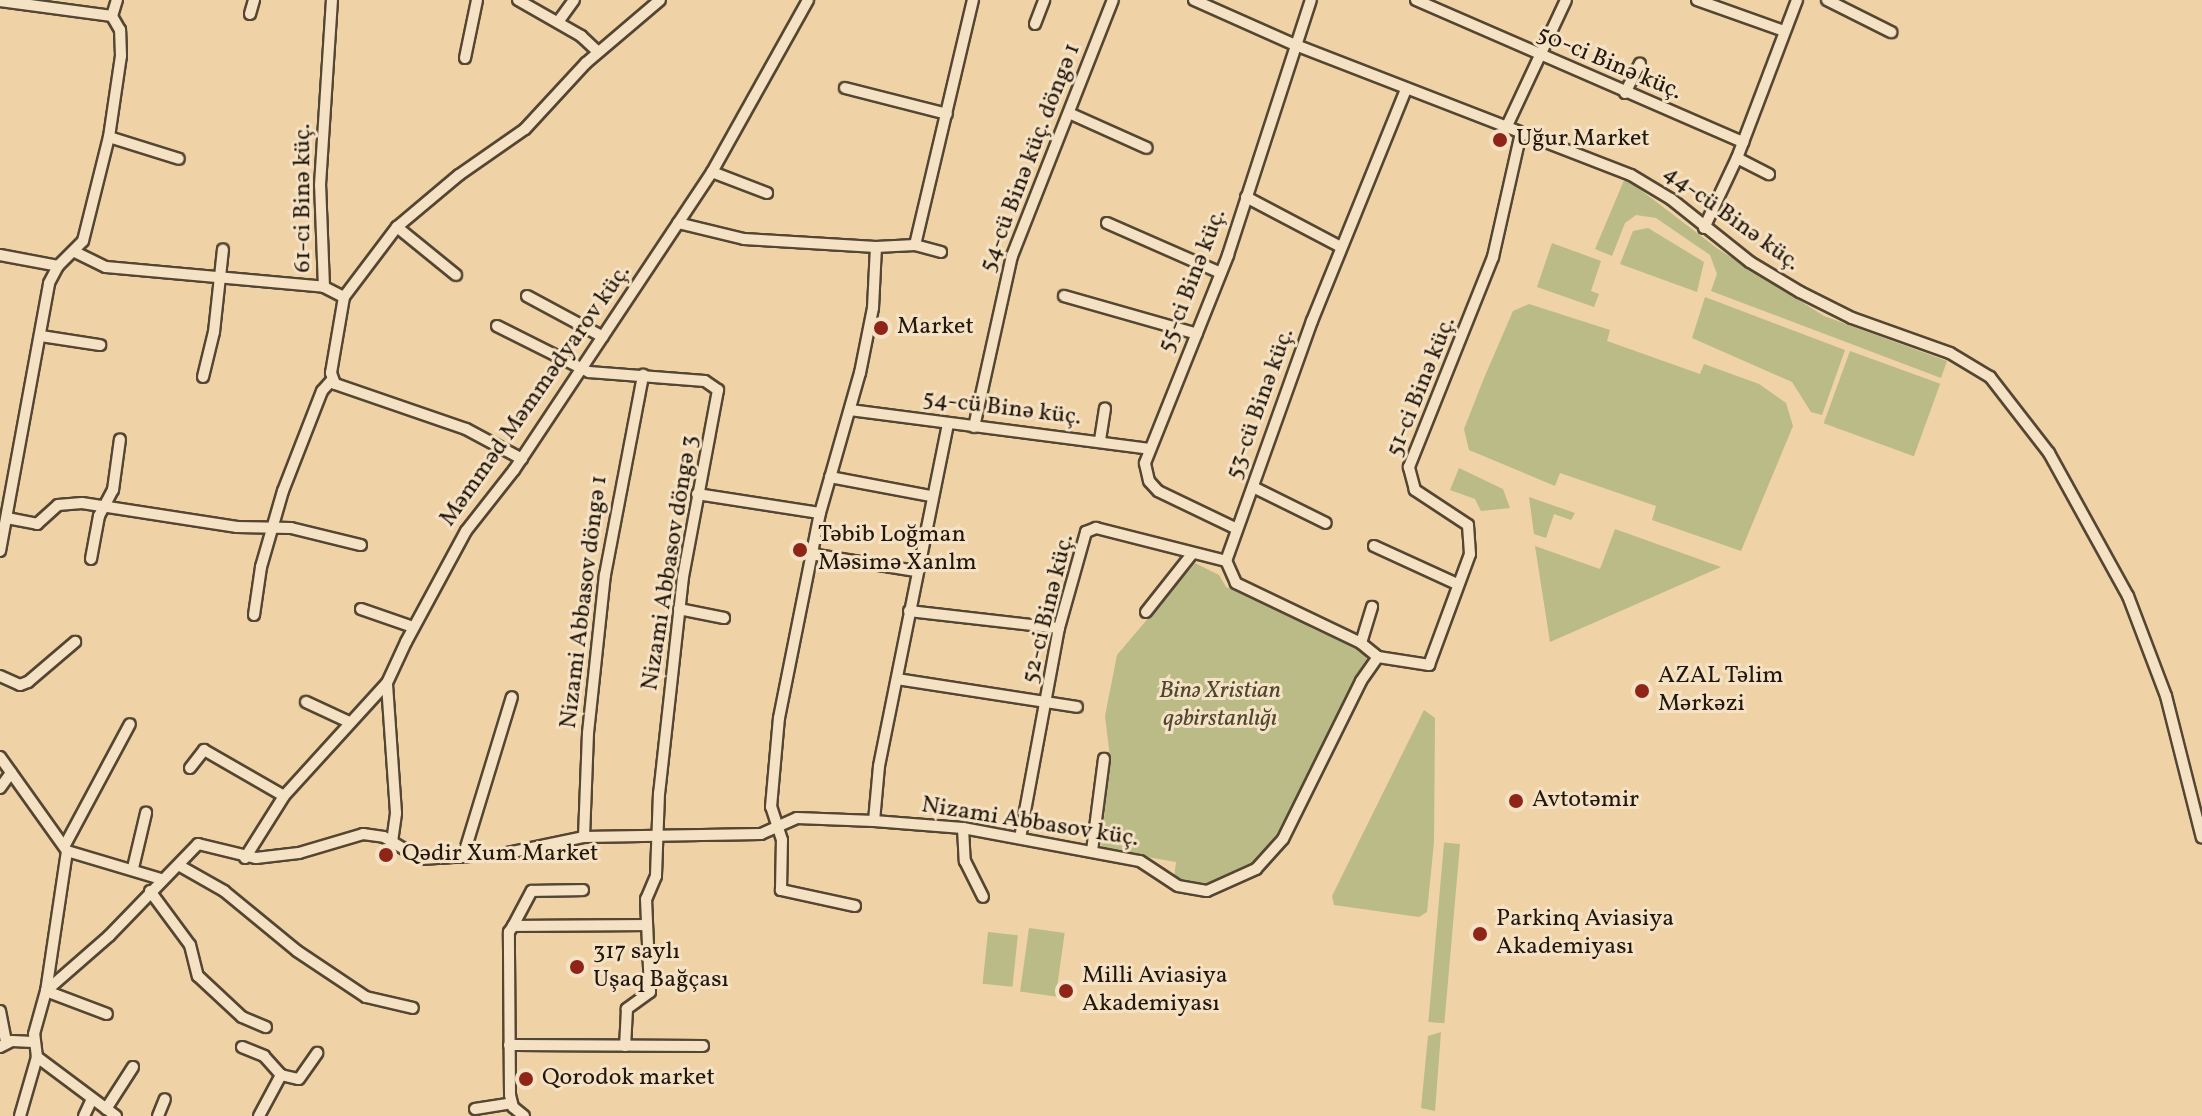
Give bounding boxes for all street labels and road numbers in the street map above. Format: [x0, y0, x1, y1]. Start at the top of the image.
street label: 50-ci Binə küç. [1532, 21, 1686, 107]
street label: 54-cü Binə küç. döngə 1 [974, 39, 1088, 277]
street label: 61-ci Binə küç. [290, 123, 318, 273]
street label: 44-cü Binə küç. [1657, 160, 1805, 278]
street label: 55-ci Binə küç. [1152, 205, 1234, 357]
street label: Məmməd Məmmədyarov küç. [434, 259, 638, 533]
street label: 51-ci Binə küç. [1381, 313, 1463, 461]
street label: 53-cü Binə küç. [1220, 325, 1302, 483]
street label: 54-cü Binə küç. [921, 385, 1083, 433]
street label: Nizami Abbasov döngə 3 [637, 433, 705, 693]
street label: Nizami Abbasov döngə 1 [555, 473, 615, 731]
street label: 52-ci Binə küç. [1017, 531, 1081, 687]
street label: Nizami Abbasov küç. [919, 792, 1141, 854]

